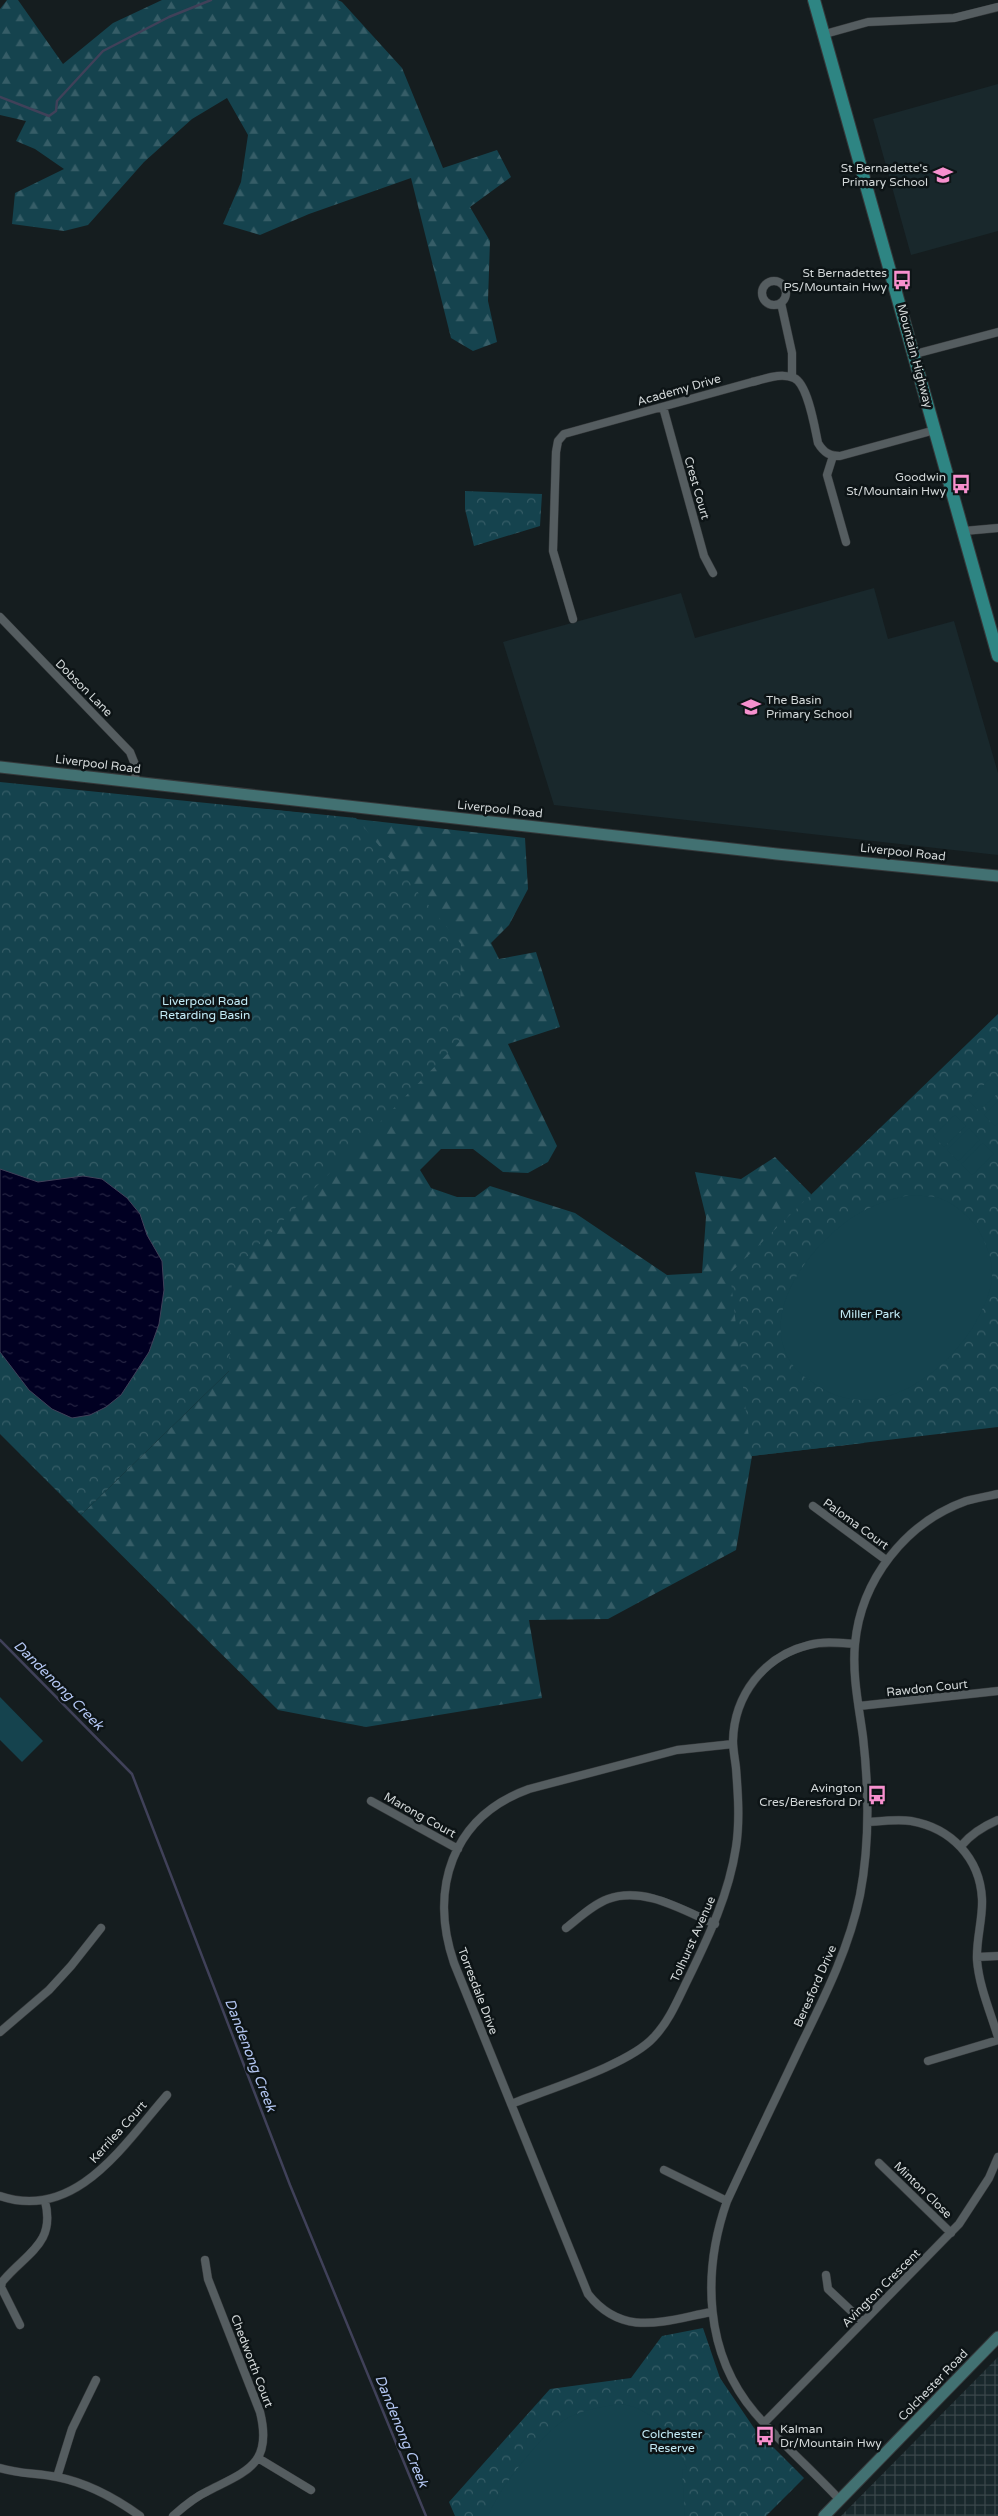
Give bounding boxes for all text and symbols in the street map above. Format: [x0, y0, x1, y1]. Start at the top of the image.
place label: St Bernadette's Primary School [841, 161, 928, 189]
school or university icon: St Bernadette's Primary School [932, 164, 954, 186]
place label: St Bernadettes PS/Mountain Hwy [783, 266, 888, 294]
bus stop icon: St Bernadettes PS/Mountain Hwy [891, 269, 913, 291]
street label: Mountain Highway [894, 302, 936, 410]
street label: Academy Drive [636, 371, 723, 409]
street label: Crest Court [681, 455, 713, 521]
place label: Goodwin St/Mountain Hwy [846, 470, 947, 498]
bus stop icon: Goodwin St/Mountain Hwy [950, 473, 972, 495]
street label: Dobson Lane [53, 657, 116, 720]
place label: The Basin Primary School [766, 693, 852, 721]
school or university icon: The Basin Primary School [740, 696, 762, 718]
street label: Liverpool Road [54, 752, 142, 776]
street label: Liverpool Road [457, 798, 543, 820]
street label: Liverpool Road [860, 841, 946, 863]
park label: Liverpool Road Retarding Basin [160, 994, 250, 1022]
park label: Miller Park [840, 1307, 901, 1321]
street label: Paloma Court [820, 1496, 892, 1553]
water label: Dandenong Creek [10, 1637, 108, 1735]
street label: Rawdon Court [886, 1677, 969, 1699]
place label: Avington Cres/Beresford Dr [759, 1781, 862, 1809]
bus stop icon: Avington Cres/Beresford Dr [866, 1784, 888, 1806]
street label: Marong Court [382, 1789, 459, 1841]
street label: Tolhurst Avenue [668, 1894, 718, 1984]
street label: Beresford Drive [791, 1943, 839, 2029]
street label: Torresdale Drive [455, 1945, 501, 2037]
water label: Dandenong Creek [221, 1996, 280, 2115]
street label: Kerrilea Court [87, 2098, 150, 2166]
street label: Minton Close [891, 2159, 955, 2221]
street label: Avington Crescent [839, 2246, 923, 2330]
street label: Chedworth Court [228, 2313, 276, 2410]
street label: Colchester Road [895, 2346, 971, 2424]
water label: Dandenong Creek [371, 2372, 432, 2491]
place label: Kalman Dr/Mountain Hwy [780, 2422, 882, 2450]
bus stop icon: Kalman Dr/Mountain Hwy [754, 2425, 776, 2447]
park label: Colchester Reserve [642, 2427, 703, 2455]

